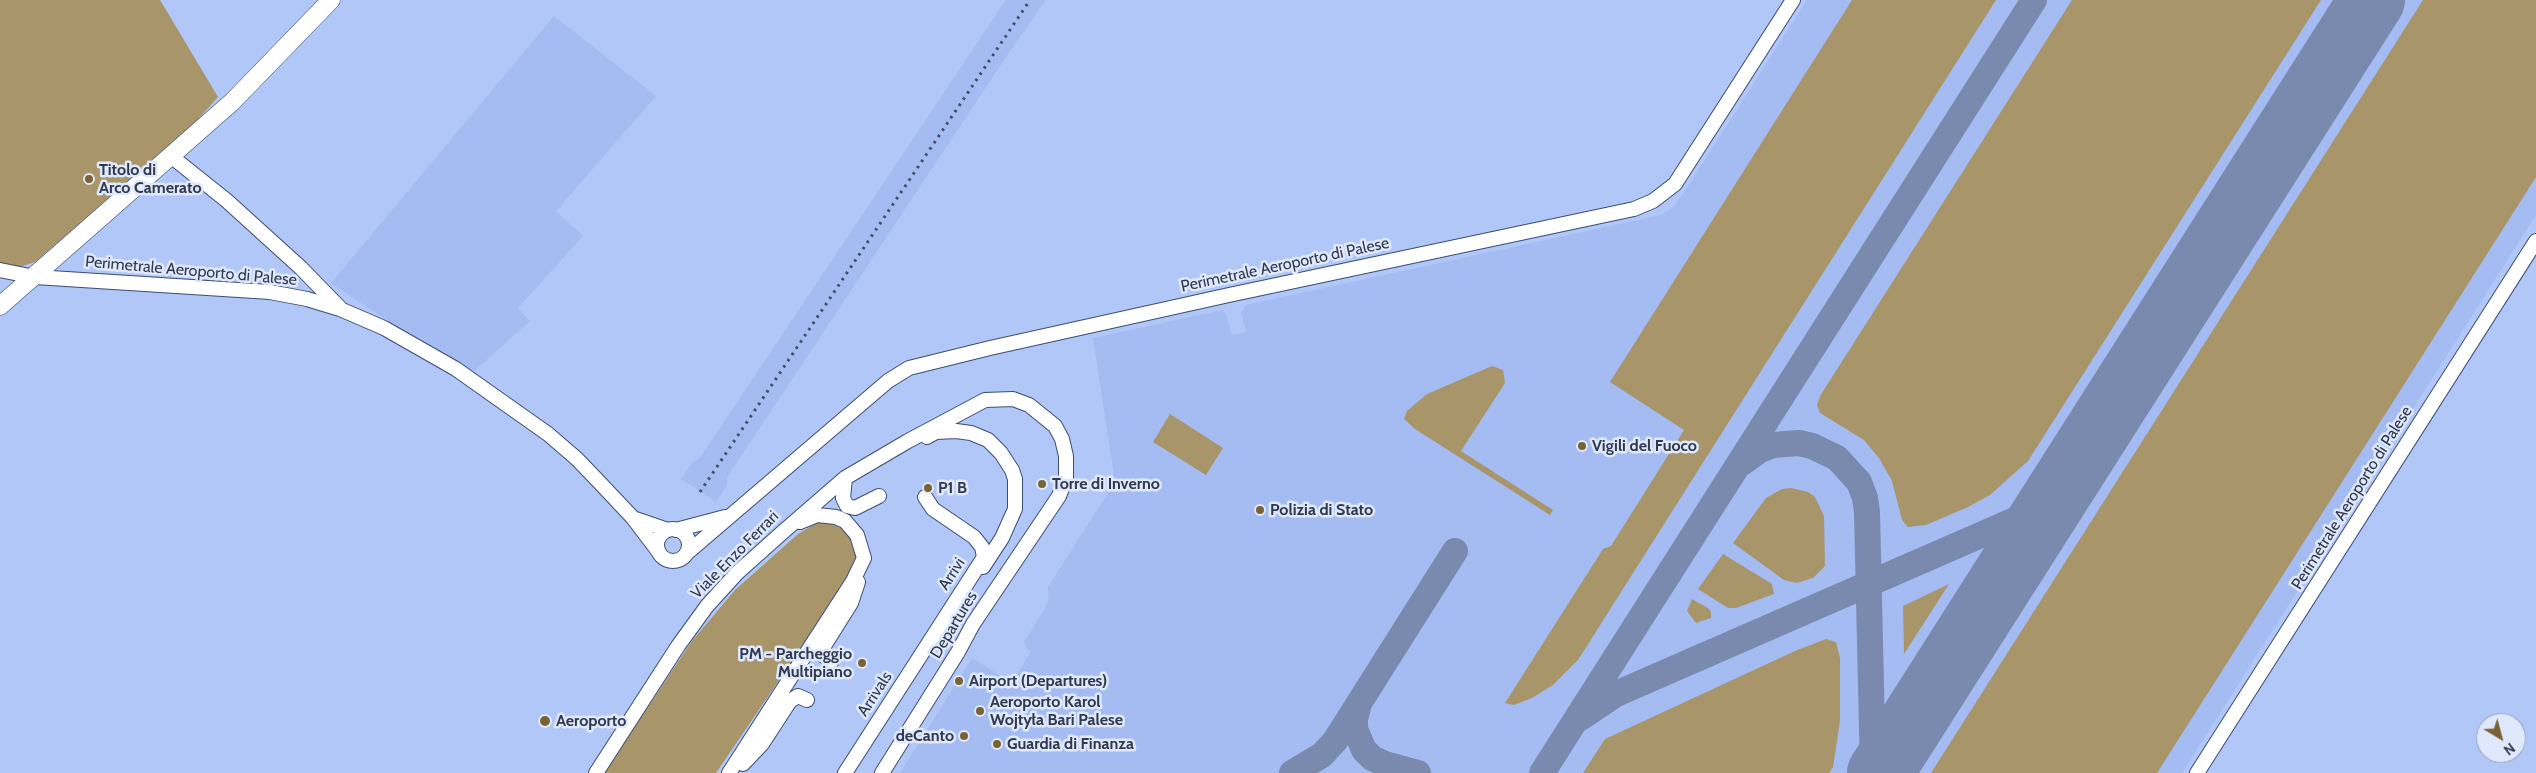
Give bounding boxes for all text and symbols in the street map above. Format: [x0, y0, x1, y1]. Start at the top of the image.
place label: Titolo di Arco Camerato [99, 160, 202, 198]
marker: Titolo di Arco Camerato [83, 173, 95, 185]
street label: Perimetrale Aeroporto di Palese [1179, 234, 1391, 296]
street label: Perimetrale Aeroporto di Palese [84, 252, 298, 290]
street label: Perimetrale Aeroporto di Palese [2288, 403, 2416, 593]
place label: Vigili del Fuoco [1592, 436, 1697, 456]
marker: Vigili del Fuoco [1576, 440, 1588, 452]
place label: Torre di Inverno [1052, 474, 1160, 494]
place label: P1 B [938, 478, 967, 498]
marker: Torre di Inverno [1036, 478, 1048, 490]
marker: P1 B [922, 482, 934, 494]
place label: Polizia di Stato [1270, 500, 1373, 520]
marker: Polizia di Stato [1254, 504, 1266, 516]
street label: Viale Enzo Ferrari [687, 507, 783, 603]
street label: Arrivi [935, 554, 969, 594]
street label: Departures [927, 588, 981, 662]
place label: PM - Parcheggio Multipiano [739, 644, 852, 682]
marker: PM - Parcheggio Multipiano [856, 657, 868, 669]
street label: Arrivals [854, 668, 896, 720]
place label: Airport (Departures) [969, 671, 1107, 691]
marker: Airport (Departures) [953, 675, 965, 687]
place label: Aeroporto Karol Wojtyła Bari Palese [990, 692, 1123, 730]
marker: Aeroporto Karol Wojtyła Bari Palese [974, 705, 986, 717]
place label: Aeroporto [556, 711, 626, 731]
north arrow [2476, 713, 2526, 763]
marker: Aeroporto [538, 714, 552, 728]
place label: deCanto [896, 726, 954, 746]
marker: deCanto [958, 730, 970, 742]
place label: Guardia di Finanza [1007, 734, 1134, 754]
marker: Guardia di Finanza [991, 738, 1003, 750]
text: N [2500, 739, 2519, 759]

